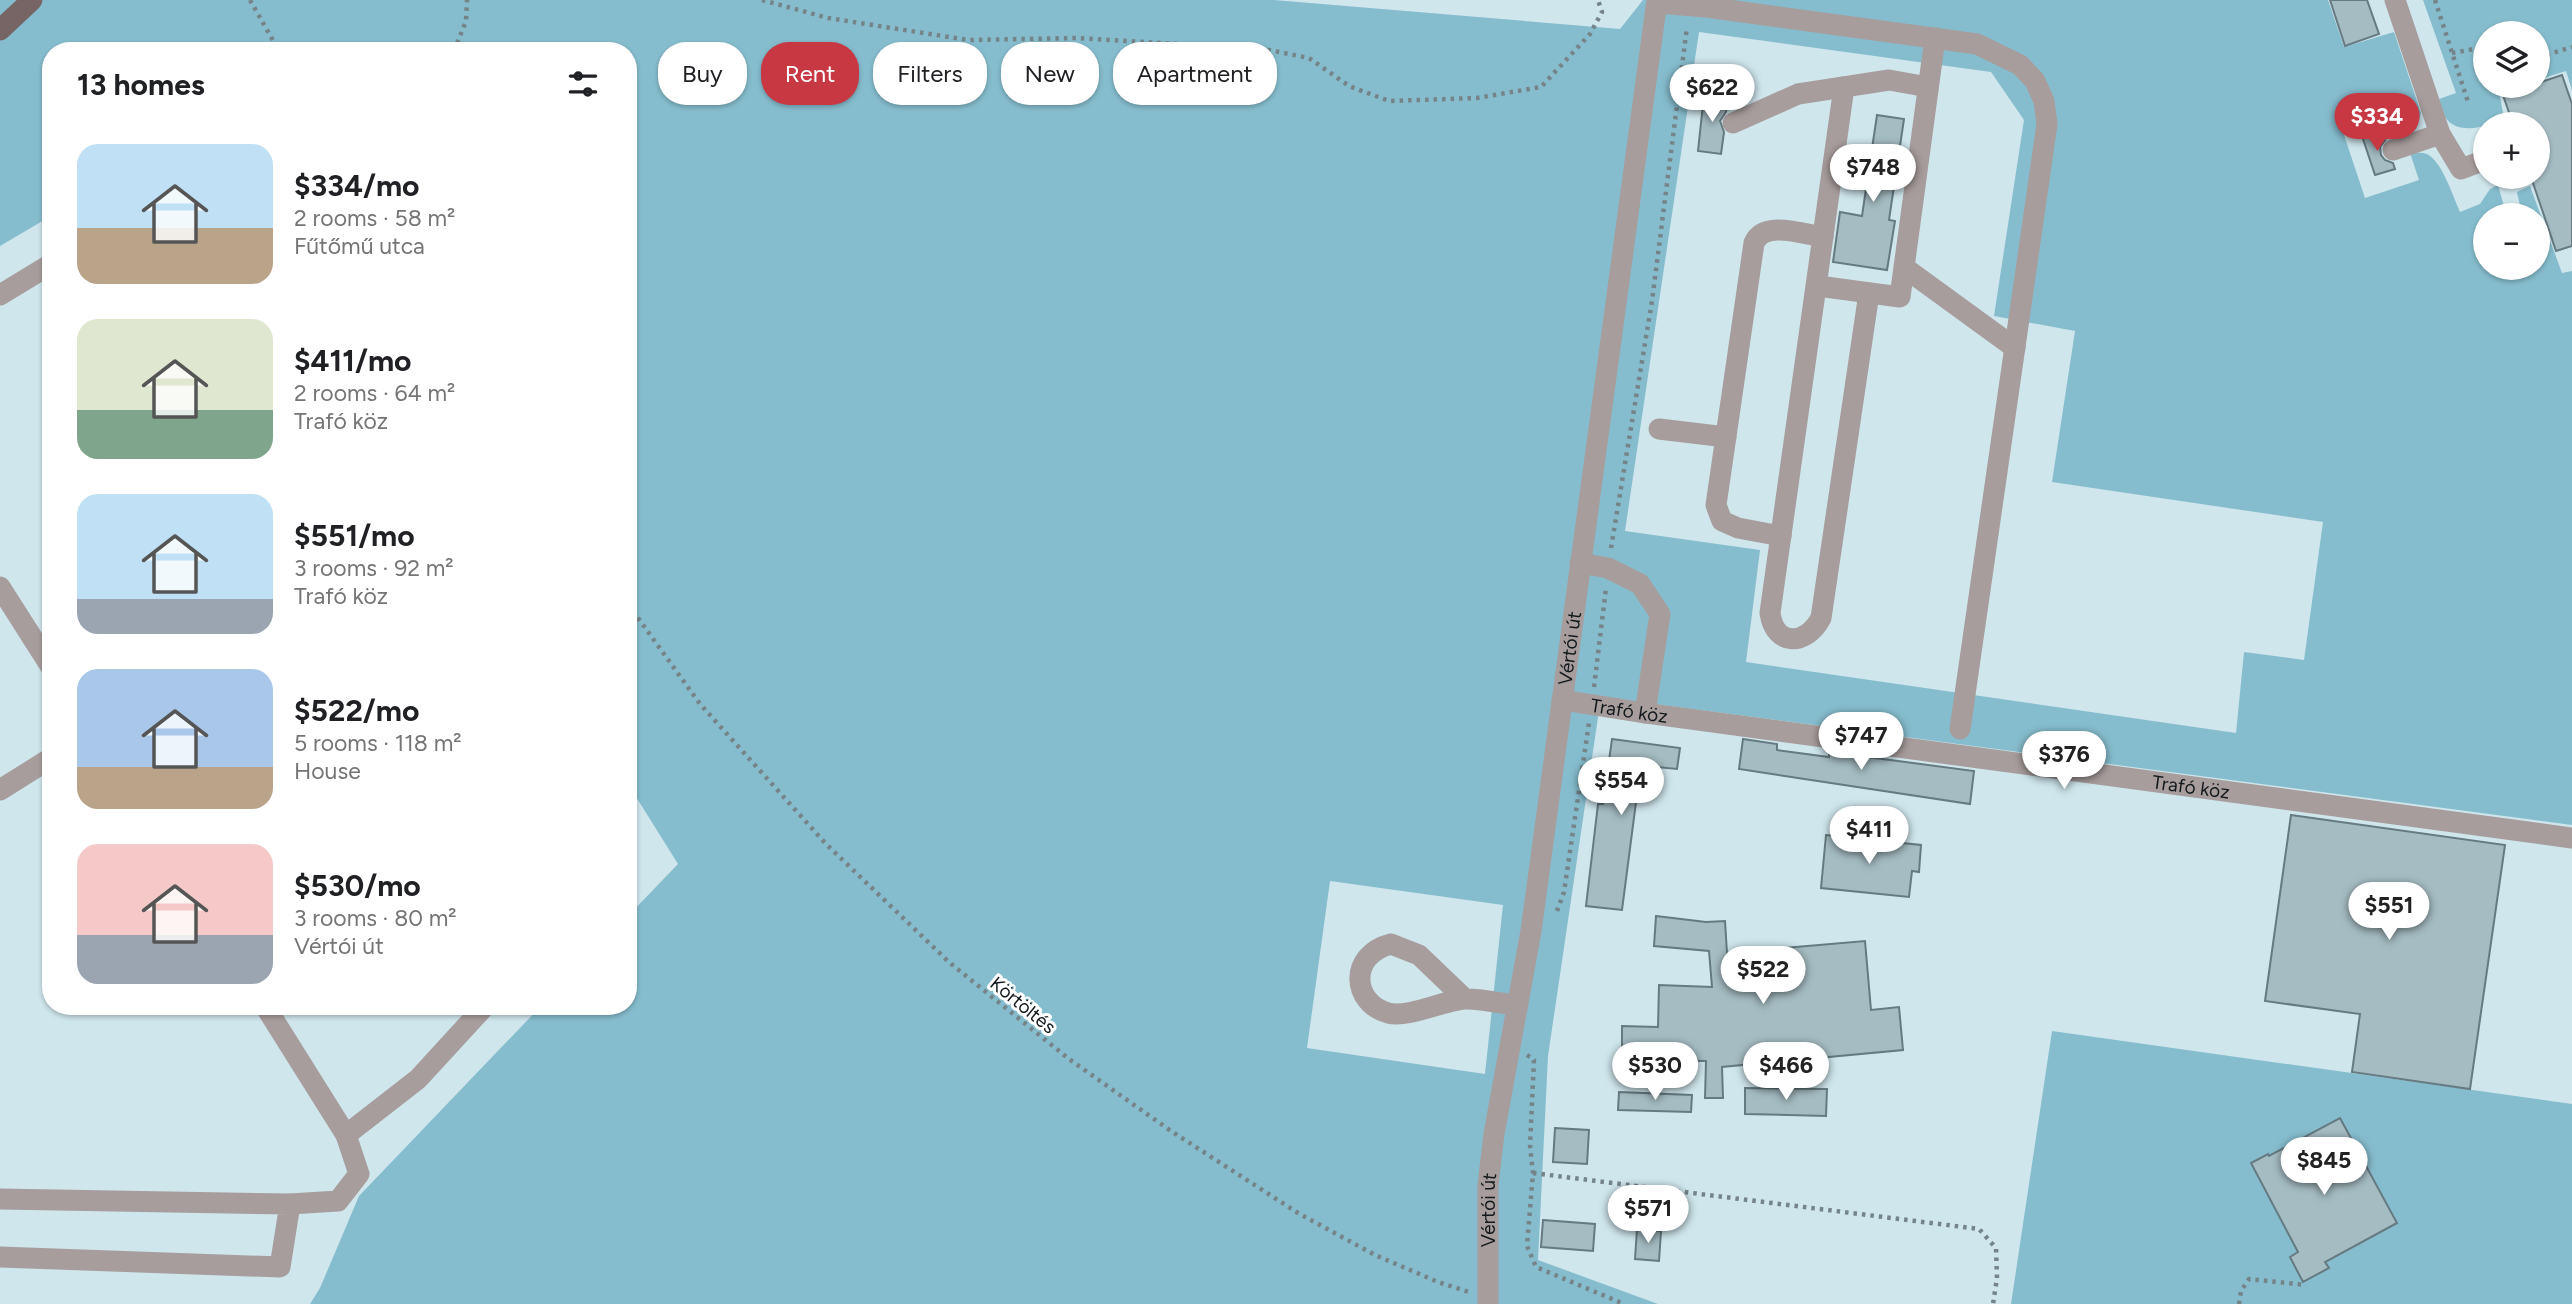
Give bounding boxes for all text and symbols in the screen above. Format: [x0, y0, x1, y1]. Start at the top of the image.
map controls [2473, 21, 2550, 280]
button: layers [2473, 21, 2550, 98]
chip: Buy [658, 42, 747, 105]
chip: Rent [761, 42, 859, 105]
chip: Filters [873, 42, 987, 105]
chip: New [1001, 42, 1099, 105]
chip: Apartment [1113, 42, 1277, 105]
pin: $622 [1671, 64, 1753, 124]
icon: filters [564, 65, 602, 103]
text: 13 homes [77, 66, 205, 103]
text: $622 [1686, 73, 1738, 101]
pin: $334 [2336, 94, 2418, 153]
text: $334 [2351, 102, 2403, 130]
button: + [2473, 112, 2550, 189]
pin: $748 [1832, 144, 1914, 204]
text: $748 [1846, 153, 1900, 181]
text: $334/mo [294, 167, 420, 204]
icon: home [133, 172, 217, 256]
button: − [2473, 203, 2550, 280]
text: 2 rooms · 58 m² [294, 204, 455, 232]
text: Fűtőmű utca [294, 232, 425, 260]
text: $411/mo [294, 342, 411, 379]
icon: home [133, 347, 217, 431]
text: 2 rooms · 64 m² [294, 379, 455, 407]
text: Trafó köz [294, 407, 388, 435]
text: $551/mo [294, 517, 415, 554]
icon: home [133, 522, 217, 606]
text: 3 rooms · 92 m² [294, 554, 454, 582]
text: Trafó köz [294, 582, 388, 610]
street label: Vértói út [1553, 610, 1586, 687]
text: $522/mo [294, 692, 419, 729]
street label: Trafó köz [1589, 693, 1669, 727]
icon: home [133, 697, 217, 781]
pin: $747 [1820, 712, 1902, 772]
text: $747 [1835, 721, 1887, 749]
text: 5 rooms · 118 m² [294, 729, 462, 757]
pin: $376 [2023, 732, 2105, 791]
text: $376 [2038, 740, 2090, 768]
text: House [294, 757, 361, 785]
pin: $554 [1580, 758, 1662, 817]
text: $554 [1594, 766, 1648, 794]
street label: Trafó köz [2151, 770, 2231, 803]
pin: $411 [1828, 806, 1910, 866]
text: $411 [1846, 815, 1892, 843]
text: $530/mo [294, 867, 421, 904]
icon: home [133, 872, 217, 956]
pin: $551 [2348, 883, 2430, 942]
text: $551 [2364, 891, 2414, 919]
text: 3 rooms · 80 m² [294, 904, 457, 932]
text: Vértói út [294, 932, 384, 960]
pin: $522 [1722, 946, 1804, 1006]
text: $522 [1737, 955, 1789, 983]
street label: Körtöltés [986, 972, 1060, 1038]
pin: $530 [1614, 1042, 1696, 1102]
pin: $466 [1745, 1042, 1827, 1102]
text: $530 [1628, 1051, 1682, 1079]
text: $466 [1759, 1051, 1813, 1079]
pin: $845 [2283, 1138, 2365, 1197]
text: $845 [2297, 1146, 2351, 1174]
street label: Vértói út [1477, 1172, 1501, 1247]
pin: $571 [1607, 1186, 1689, 1245]
text: $571 [1624, 1194, 1672, 1222]

